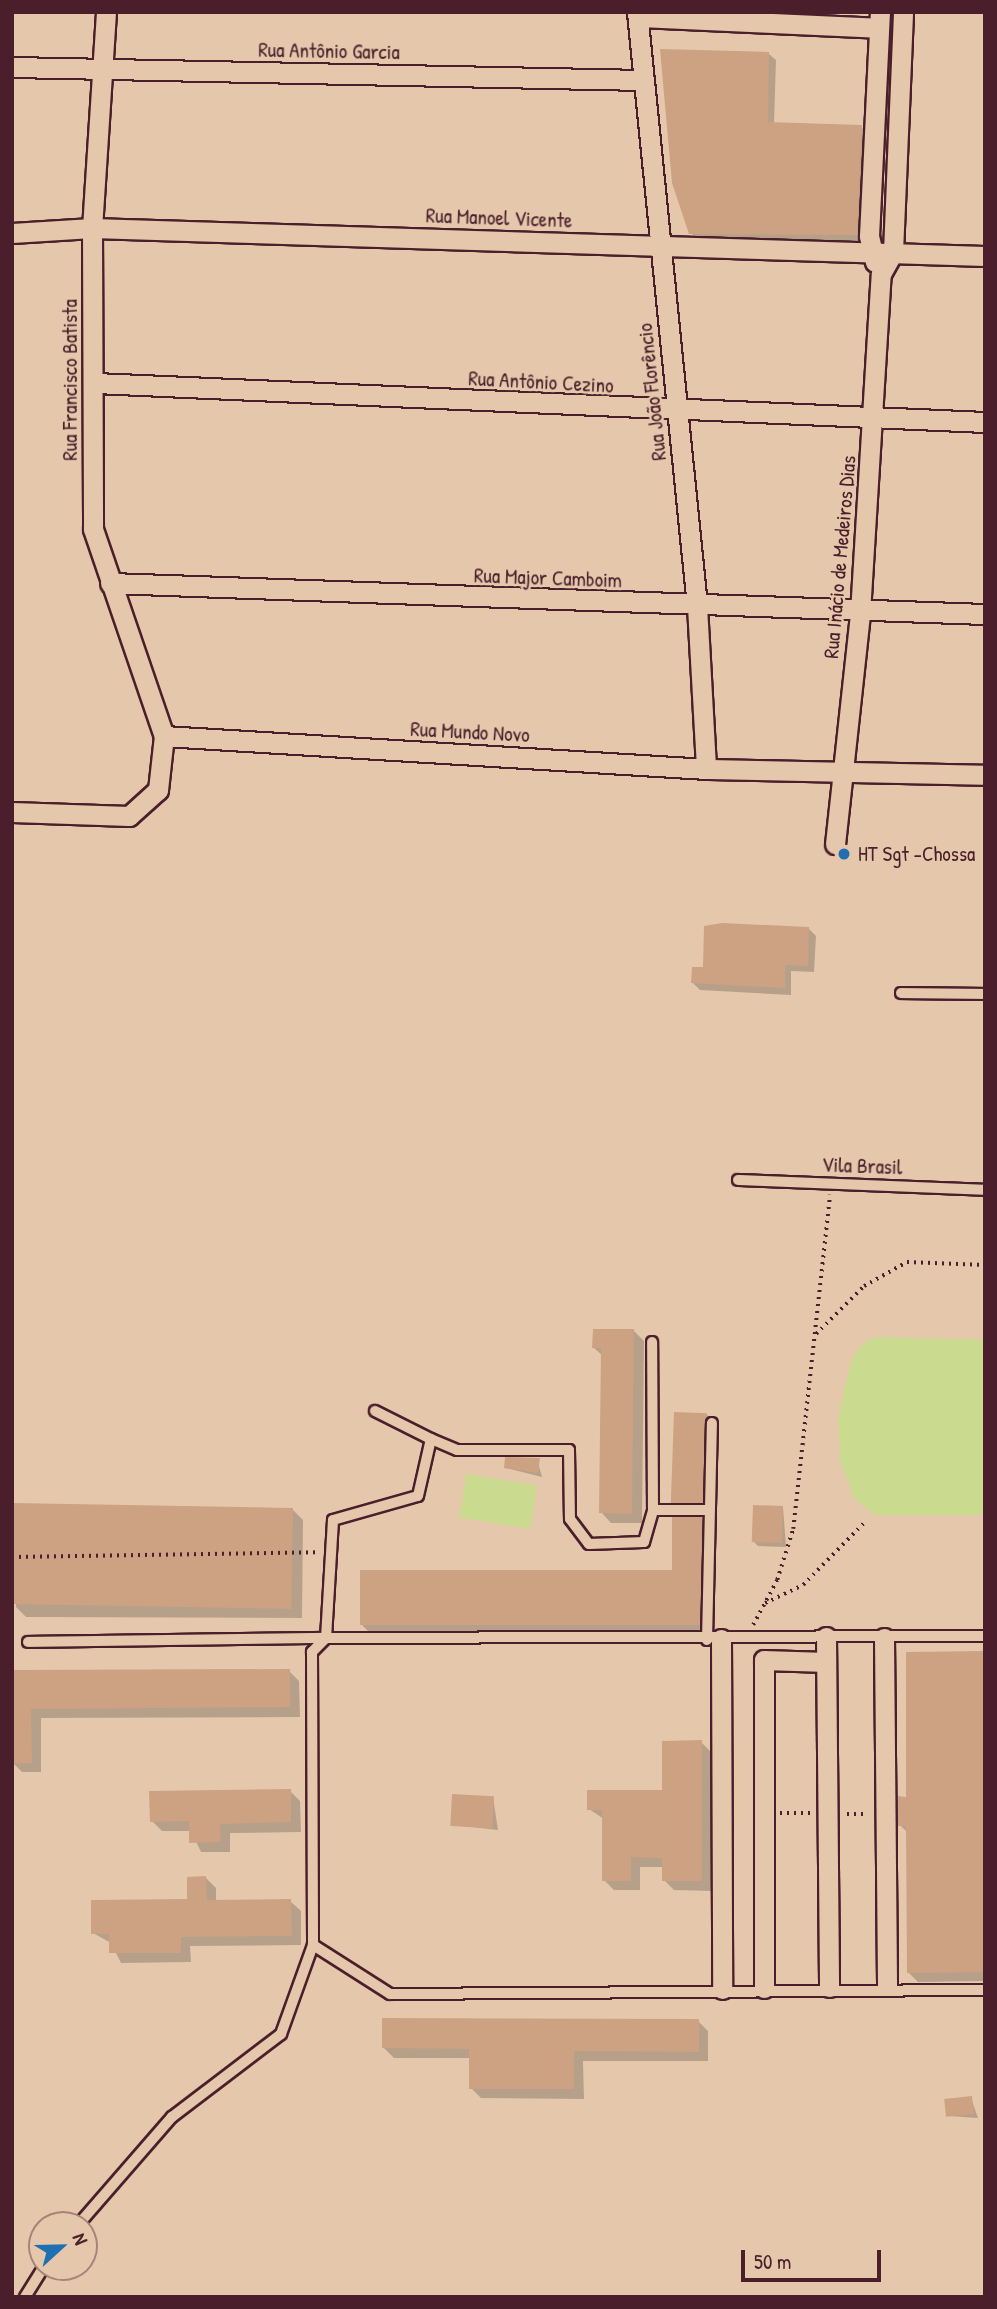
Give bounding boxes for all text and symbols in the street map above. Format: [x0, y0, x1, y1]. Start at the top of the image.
street label: Rua Antônio Garcia [258, 37, 400, 65]
street label: Rua Manoel Vicente [425, 203, 573, 233]
street label: Rua Francisco Batista [57, 299, 83, 461]
street label: Rua João Florêncio [632, 322, 672, 462]
street label: Rua Antônio Cezino [468, 366, 614, 398]
street label: Rua Inácio de Medeiros Dias [819, 454, 861, 660]
street label: Rua Major Camboim [474, 563, 622, 593]
street label: Rua Mundo Novo [410, 716, 530, 748]
place label: HT Sgt -Chossa [858, 841, 975, 867]
marker: HT Sgt -Chossa [836, 846, 852, 862]
street label: Vila Brasil [821, 1152, 903, 1180]
north arrow [28, 2211, 98, 2281]
text: N [67, 2229, 95, 2248]
scale bar [745, 2236, 885, 2280]
text: 50 m [754, 2247, 791, 2276]

